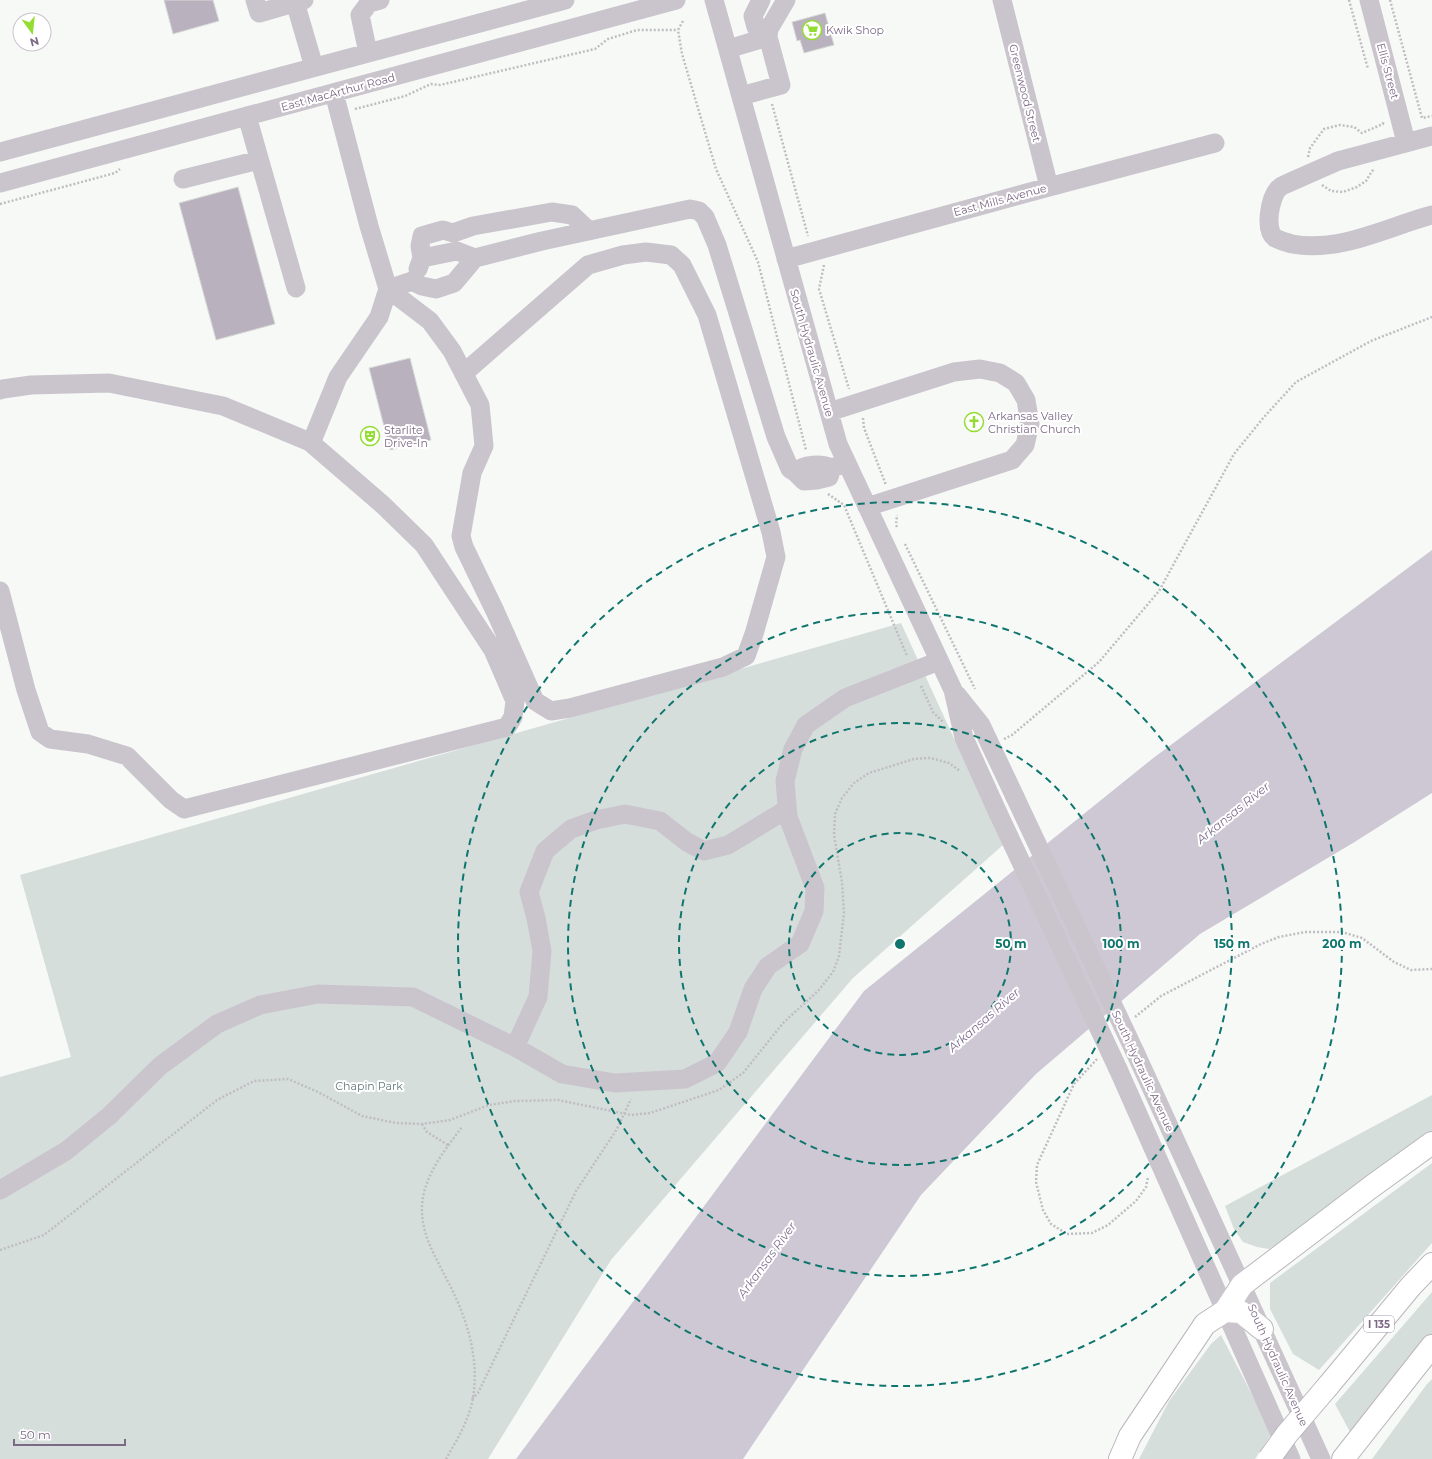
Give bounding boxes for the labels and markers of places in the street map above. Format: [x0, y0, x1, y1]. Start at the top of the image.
supermarket icon: Kwik Shop [801, 19, 823, 41]
place label: Kwik Shop [826, 23, 884, 37]
place label: Arkansas Valley Christian Church [988, 409, 1081, 436]
church icon: Arkansas Valley Christian Church [963, 411, 985, 433]
place label: Starlite Drive-In [384, 423, 428, 450]
theatre icon: Starlite Drive-In [359, 425, 381, 447]
centre of rings [893, 937, 907, 951]

